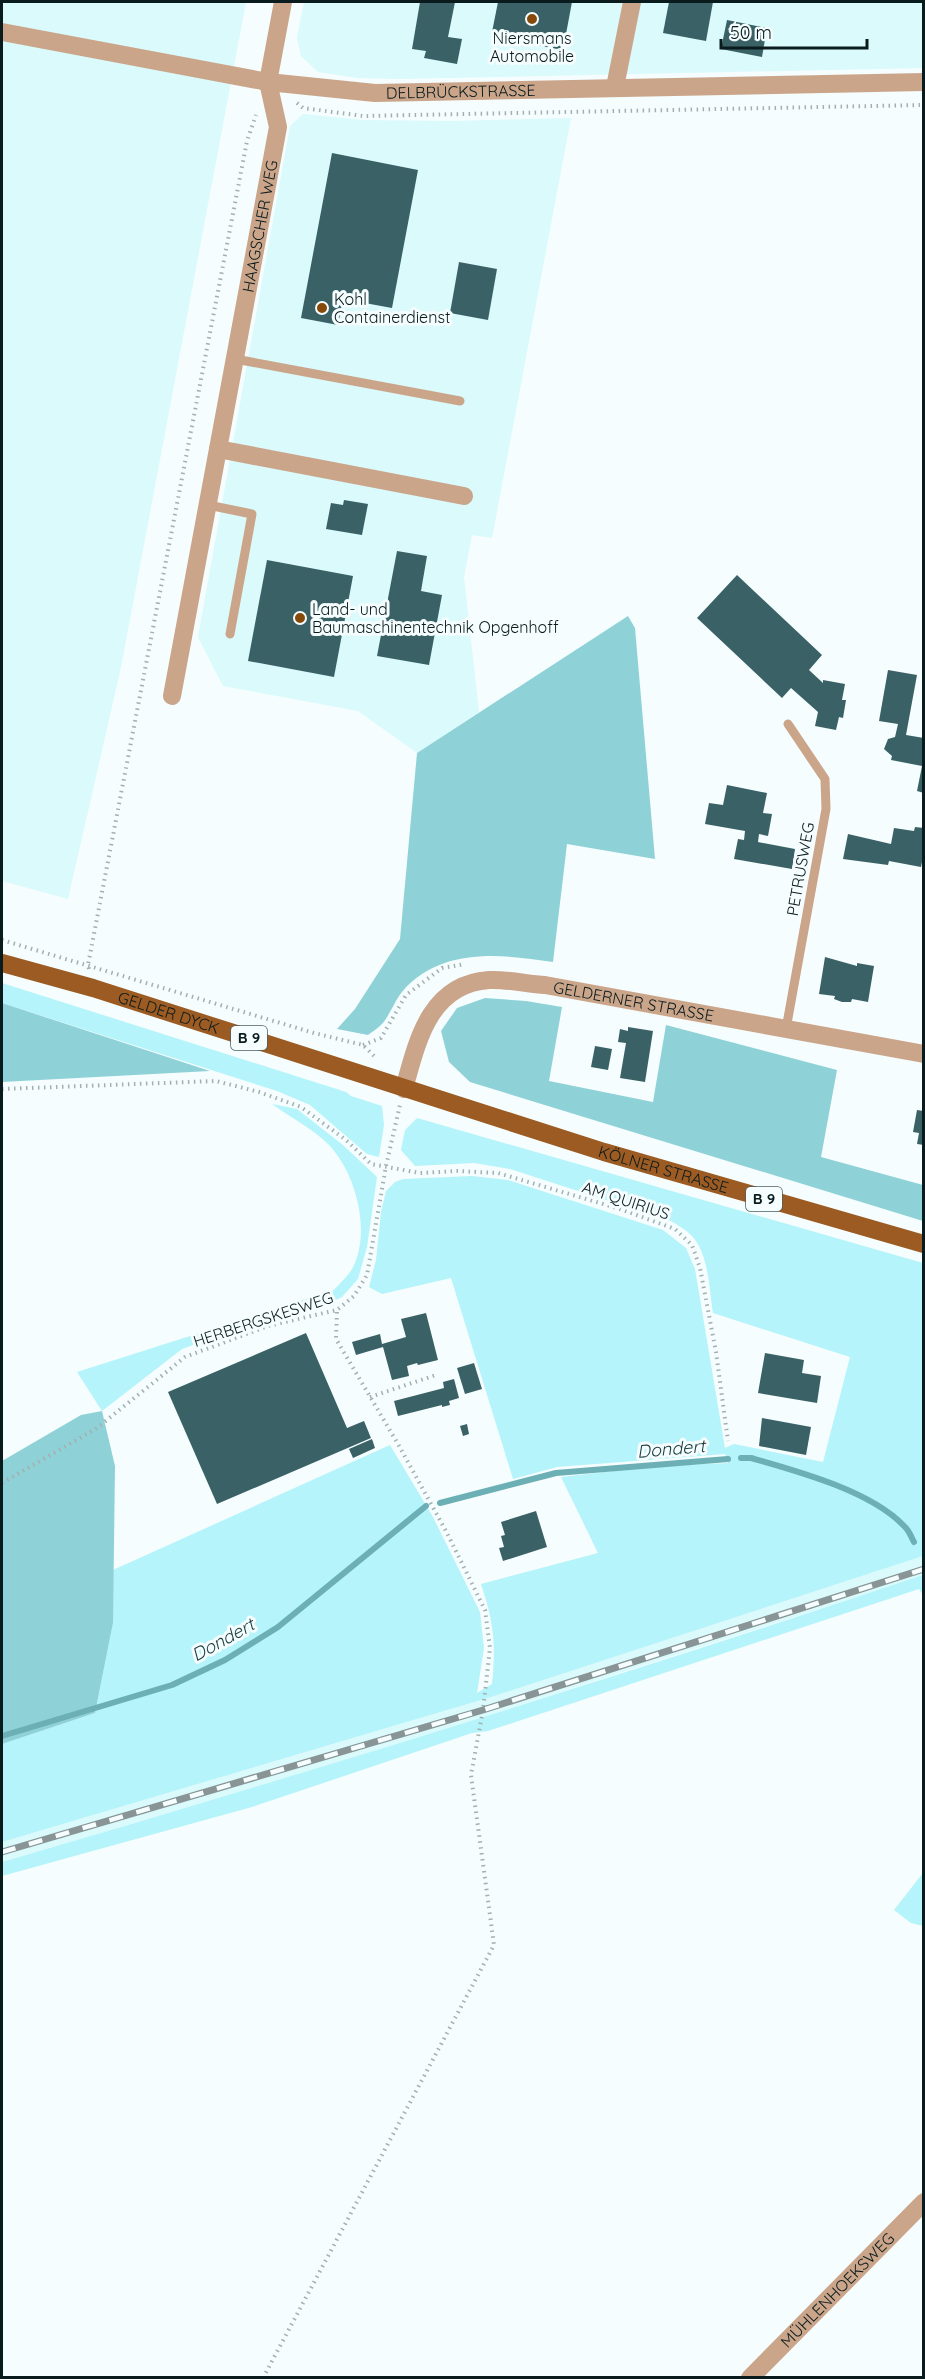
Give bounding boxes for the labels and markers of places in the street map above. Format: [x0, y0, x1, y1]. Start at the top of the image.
marker: Niersmans Automobile [525, 12, 539, 26]
place label: Niersmans Automobile [490, 28, 574, 66]
place label: Kohl Containerdienst [334, 289, 450, 327]
marker: Kohl Containerdienst [315, 301, 329, 315]
place label: Land- und Baumaschinentechnik Opgenhoff [312, 599, 559, 637]
marker: Land- und Baumaschinentechnik Opgenhoff [293, 611, 307, 625]

